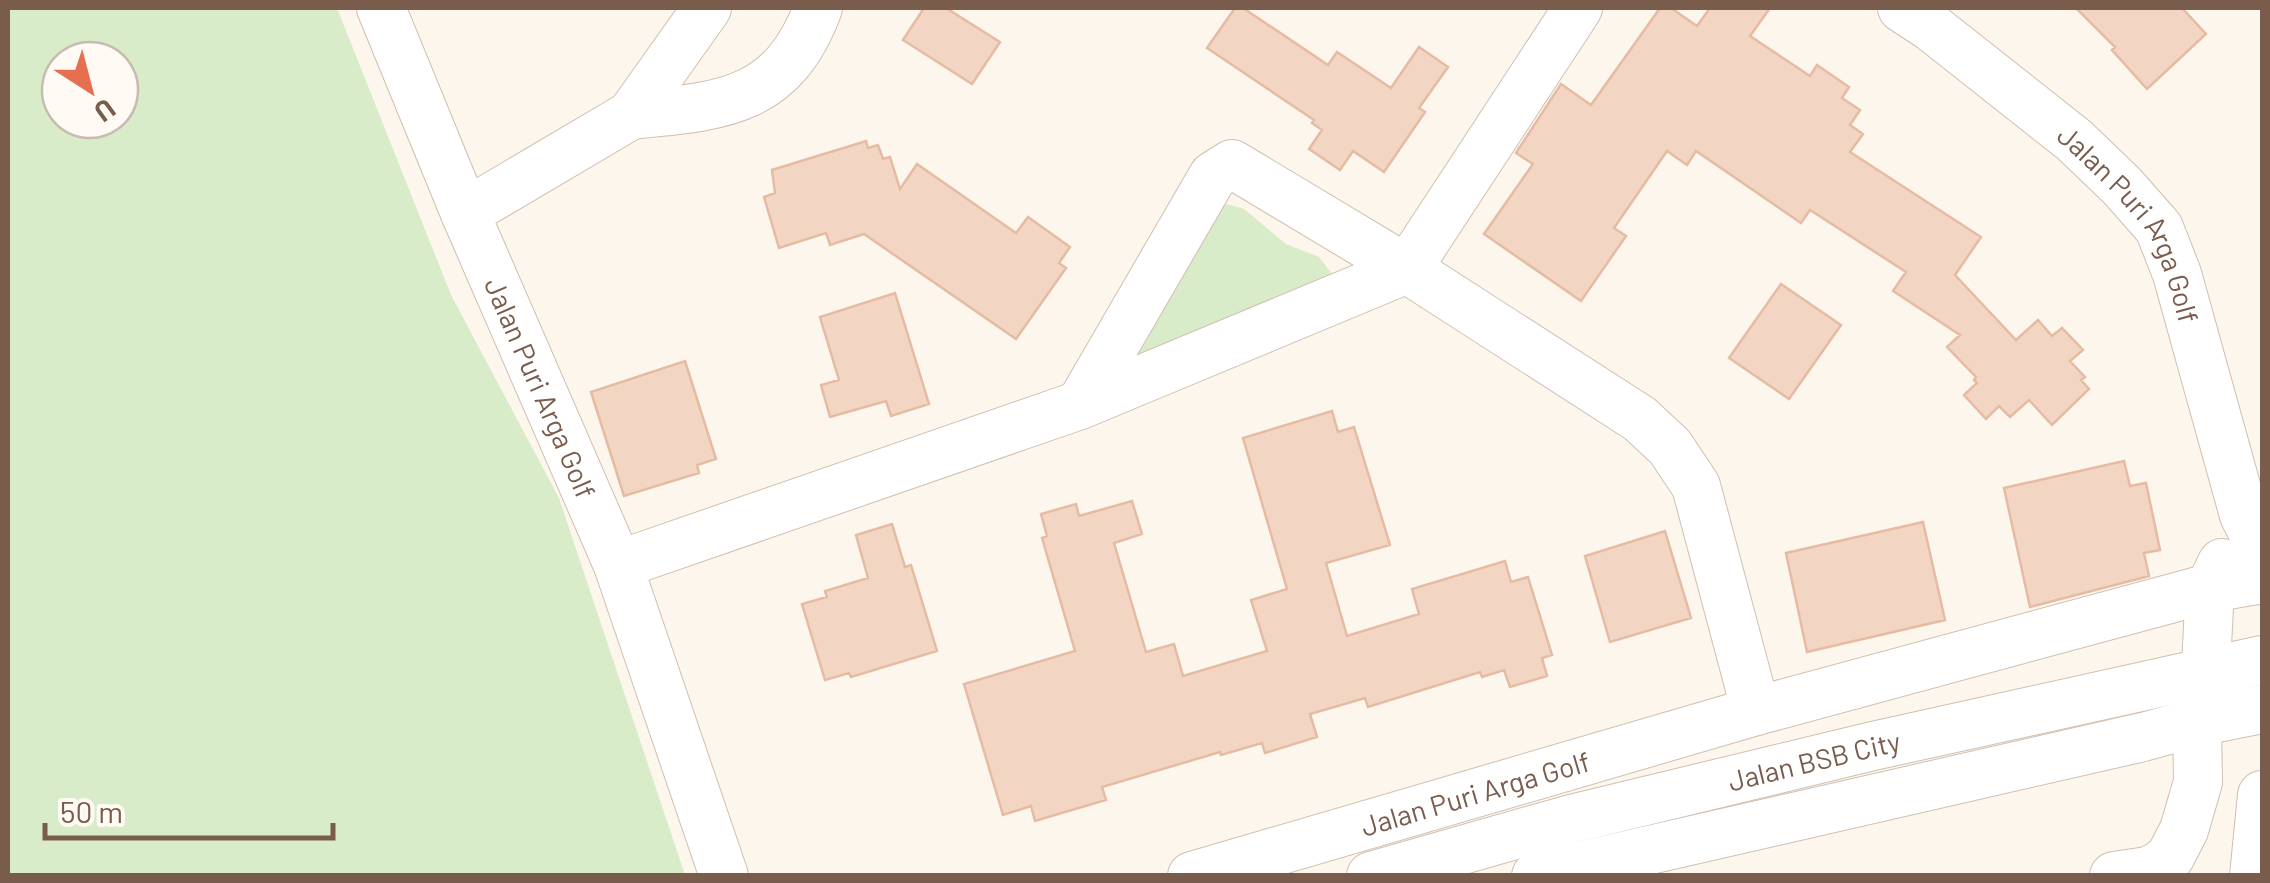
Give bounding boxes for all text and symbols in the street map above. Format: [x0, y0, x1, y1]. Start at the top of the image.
north arrow [40, 40, 140, 140]
text: U [88, 92, 122, 130]
street label: Jalan Puri Arga Golf [2051, 117, 2207, 326]
street label: Jalan Puri Arga Golf [478, 272, 604, 503]
street label: Jalan BSB City [1724, 723, 1904, 797]
street label: Jalan Puri Arga Golf [1357, 744, 1594, 843]
scale bar [45, 778, 332, 840]
text: 50 m [60, 793, 123, 829]

